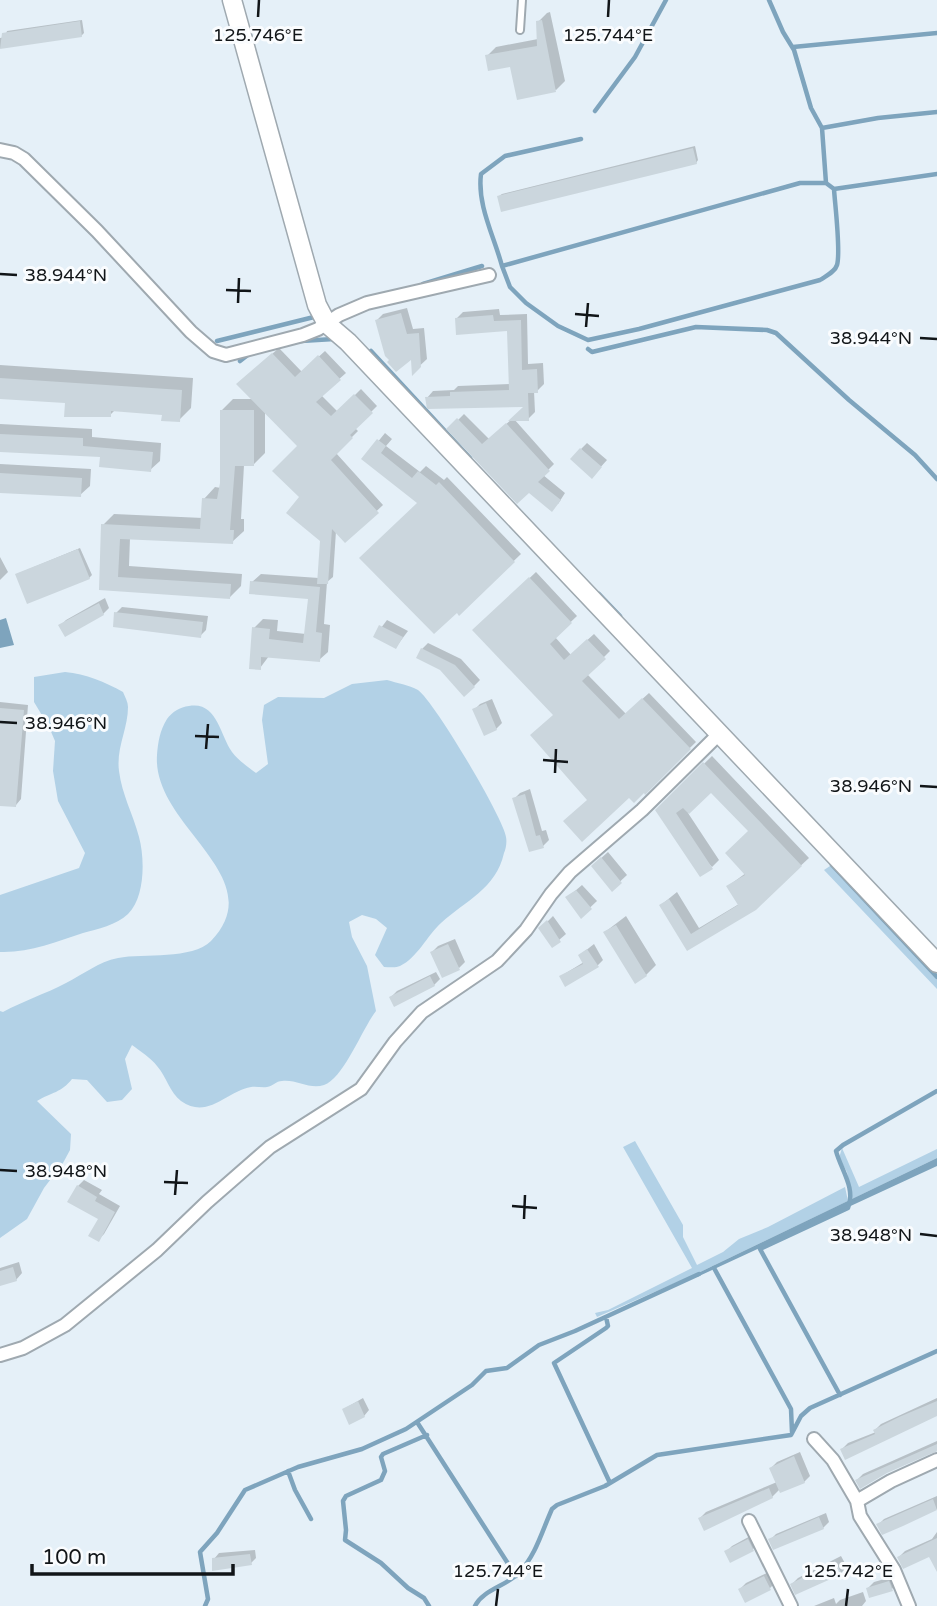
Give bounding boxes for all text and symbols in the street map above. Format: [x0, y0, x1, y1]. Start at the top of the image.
text: 125.746°E [213, 24, 303, 46]
text: 125.744°E [563, 24, 653, 46]
text: 38.944°N [25, 264, 107, 286]
text: 38.944°N [830, 327, 912, 349]
text: 38.946°N [25, 712, 107, 734]
text: 38.946°N [830, 775, 912, 797]
text: 38.948°N [25, 1160, 107, 1182]
text: 38.948°N [830, 1224, 912, 1246]
scale bar [32, 1532, 233, 1576]
text: 100 m [42, 1545, 106, 1570]
text: 125.744°E [453, 1560, 543, 1582]
text: 125.742°E [803, 1560, 893, 1582]

